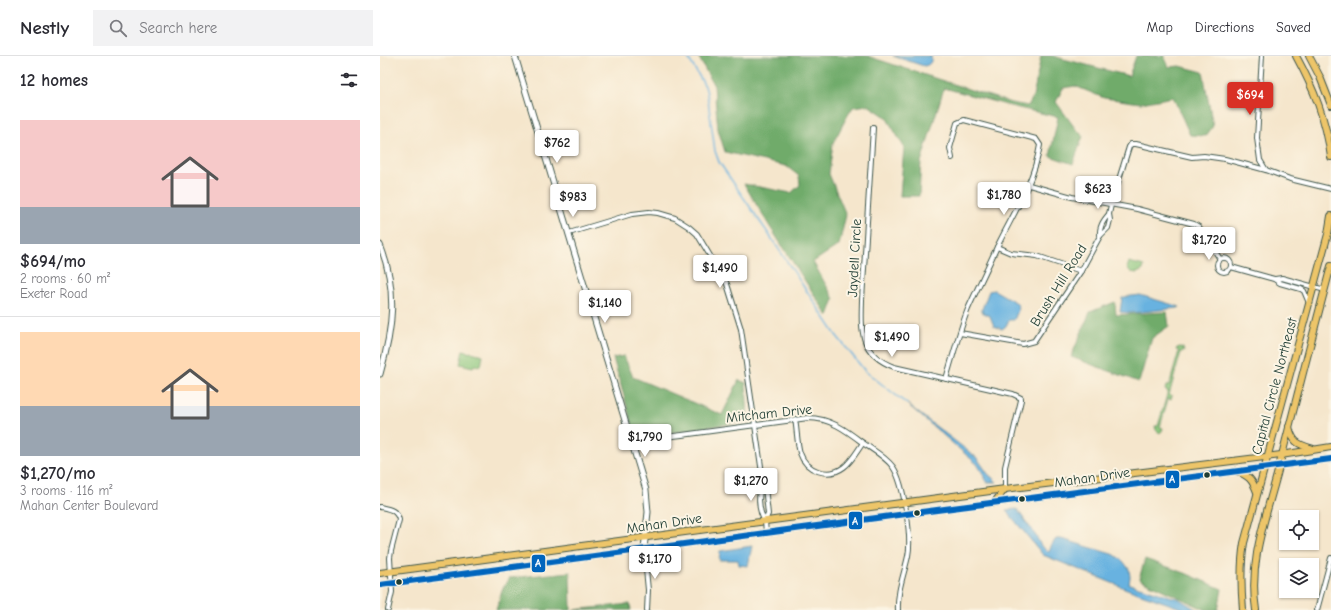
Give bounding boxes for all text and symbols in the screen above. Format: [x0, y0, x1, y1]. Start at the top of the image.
search box [93, 10, 373, 46]
text: Nestly [20, 17, 69, 39]
icon: search [107, 17, 129, 39]
text: Search here [139, 19, 217, 37]
text: Map [1146, 19, 1173, 36]
text: Directions [1195, 19, 1254, 36]
text: Saved [1276, 19, 1311, 36]
icon: filters [338, 69, 360, 91]
text: 12 homes [20, 71, 88, 90]
pin: $694 [1226, 82, 1274, 116]
text: $694 [1236, 87, 1264, 102]
pin: $762 [533, 130, 581, 164]
text: $762 [544, 135, 570, 150]
icon: home [154, 146, 226, 218]
pin: $623 [1074, 176, 1122, 210]
text: $623 [1084, 181, 1112, 196]
pin: $1,780 [971, 182, 1037, 216]
pin: $983 [549, 184, 597, 218]
text: $1,780 [987, 187, 1021, 202]
text: $983 [559, 189, 587, 204]
street label: Jaydell Circle [844, 218, 865, 298]
pin: $1,720 [1176, 227, 1242, 261]
text: $1,720 [1191, 232, 1227, 247]
street label: Brush Hill Road [1026, 241, 1090, 330]
text: $694/mo [20, 252, 86, 271]
pin: $1,490 [687, 255, 753, 289]
text: $1,490 [702, 260, 738, 275]
text: 2 rooms · 60 m² [20, 271, 110, 286]
text: Exeter Road [20, 286, 88, 301]
pin: $1,140 [572, 290, 638, 324]
text: $1,140 [588, 295, 622, 310]
street label: Capital Circle Northeast [1248, 315, 1301, 457]
pin: $1,490 [859, 324, 925, 358]
text: $1,490 [874, 329, 910, 344]
icon: home [154, 358, 226, 430]
street label: Mitcham Drive [725, 401, 813, 426]
pin: $1,790 [612, 424, 678, 458]
text: $1,790 [627, 429, 663, 444]
text: $1,270/mo [20, 464, 96, 483]
street label: Mahan Drive [1053, 464, 1131, 491]
pin: $1,270 [718, 468, 784, 502]
line badge: A [1165, 470, 1180, 489]
unlabelled marker [1202, 470, 1212, 480]
text: $1,270 [733, 473, 769, 488]
text: A [1169, 473, 1175, 486]
text: 3 rooms · 116 m² [20, 483, 112, 498]
unlabelled marker [1017, 494, 1027, 504]
text: Mahan Center Boulevard [20, 498, 158, 513]
unlabelled marker [912, 508, 922, 518]
street label: Mahan Drive [625, 510, 703, 537]
map controls [1279, 510, 1319, 598]
button: locate [1279, 510, 1319, 550]
line badge: A [848, 511, 863, 530]
text: A [852, 515, 858, 528]
pin: $1,170 [622, 546, 688, 580]
text: $1,170 [638, 551, 672, 566]
line badge: A [531, 554, 546, 573]
text: A [535, 557, 541, 570]
button: layers [1279, 558, 1319, 598]
unlabelled marker [394, 577, 404, 587]

